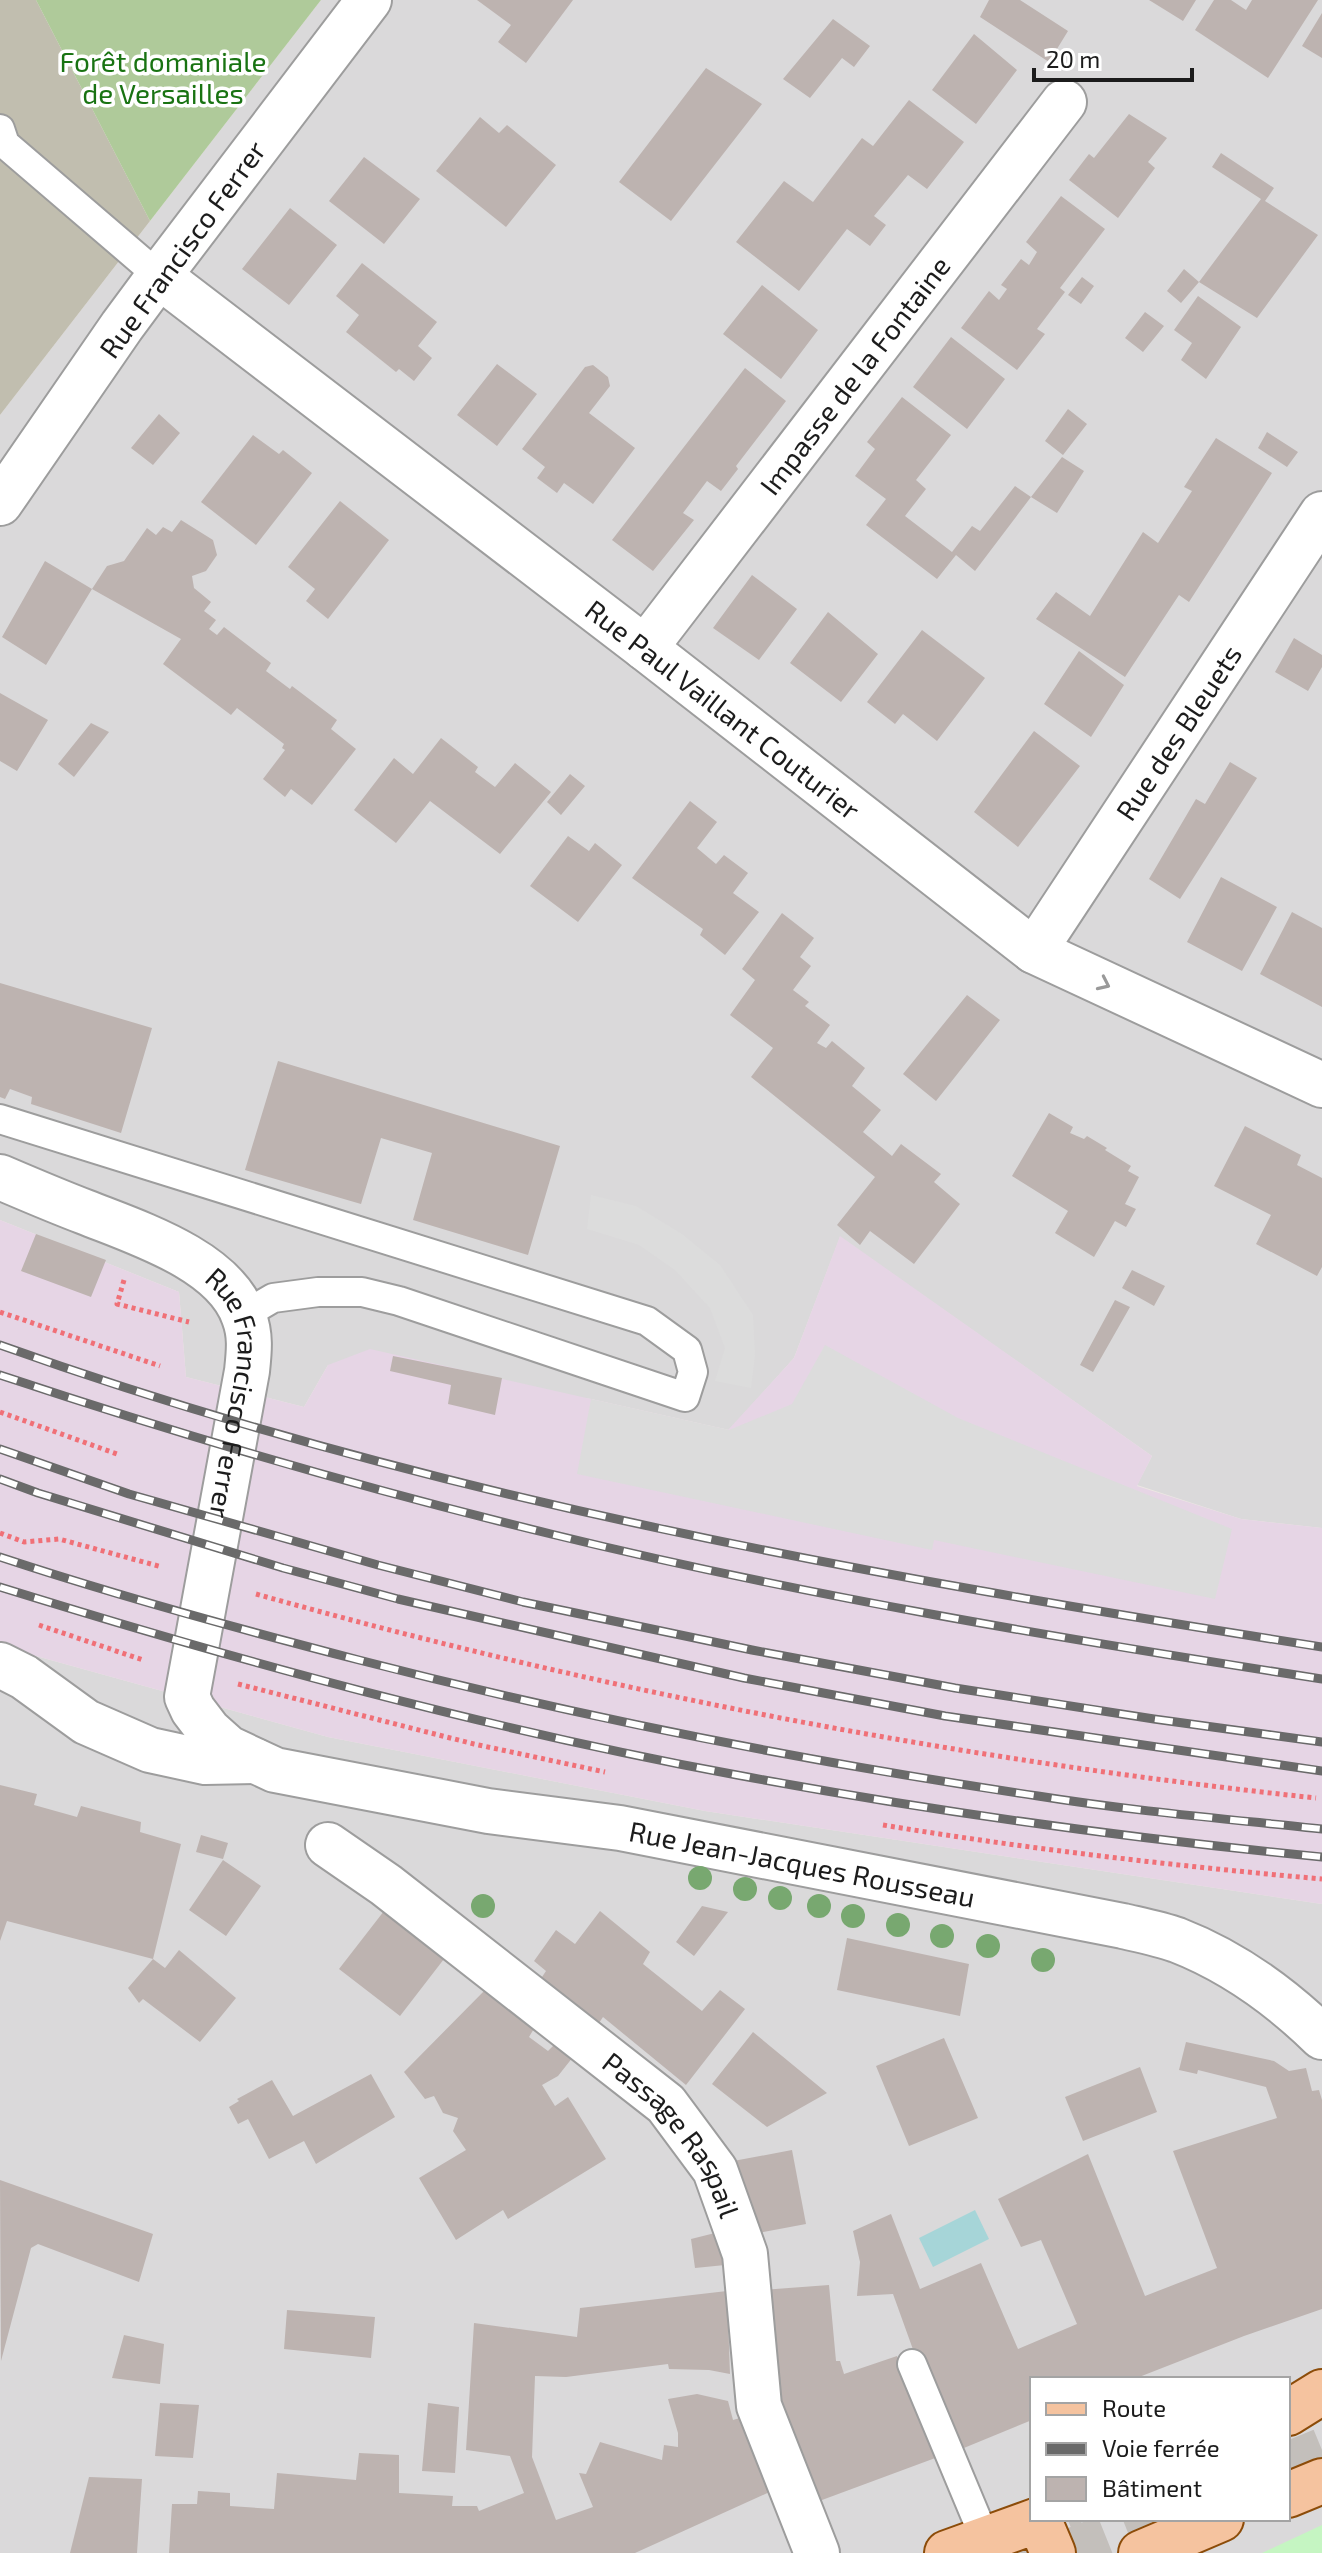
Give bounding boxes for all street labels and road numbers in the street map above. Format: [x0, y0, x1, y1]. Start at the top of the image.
street label: Rue Francisco Ferrer [92, 134, 272, 364]
street label: Impasse de la Fontaine [752, 249, 957, 501]
street label: Rue Paul Vaillant Couturier [579, 592, 867, 826]
street label: Rue des Bleuets [1108, 638, 1248, 826]
street label: Rue Francisco Ferrer [199, 1260, 266, 1521]
street label: Rue Jean-Jacques Rousseau [626, 1813, 978, 1914]
street label: Passage Raspail [596, 2044, 748, 2223]

